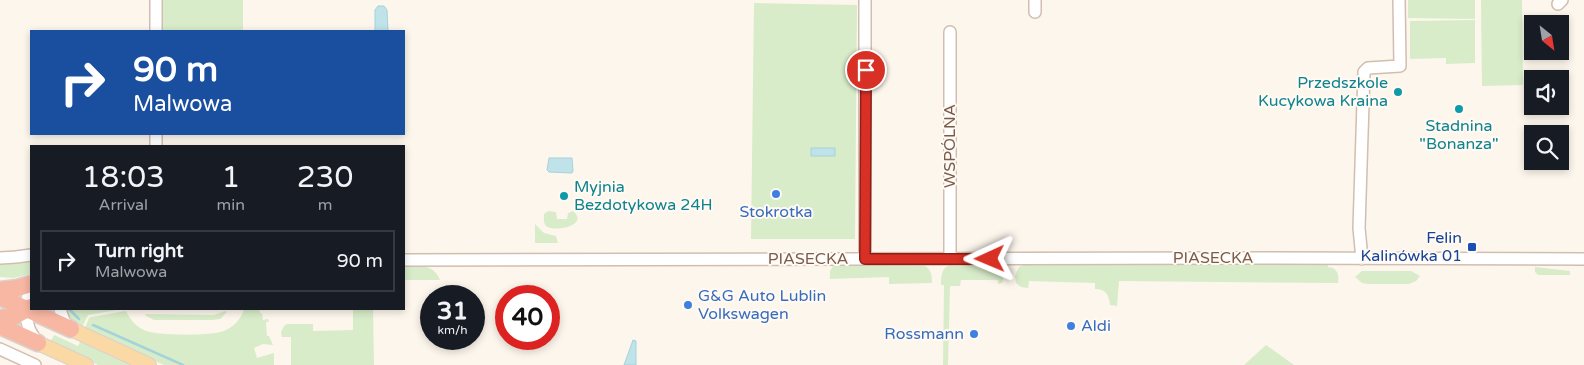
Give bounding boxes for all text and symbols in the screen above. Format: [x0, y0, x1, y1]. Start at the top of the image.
north arrow [1524, 15, 1569, 60]
map controls [1524, 15, 1569, 170]
text: 90 m [133, 49, 218, 91]
pin [845, 49, 887, 91]
icon: right [50, 50, 115, 115]
icon: arrive [852, 56, 880, 84]
button: sound [1524, 70, 1569, 115]
place label: Przedszkole Kucykowa Kraina [1258, 73, 1388, 111]
marker: Przedszkole Kucykowa Kraina [1392, 86, 1404, 98]
text: Malwowa [133, 91, 232, 117]
marker: Stadnina "Bonanza" [1453, 103, 1465, 115]
street label: WSPÓLNA [940, 104, 960, 188]
place label: Stadnina "Bonanza" [1419, 116, 1499, 154]
button: search [1524, 125, 1569, 170]
text: 18:03 [82, 159, 165, 196]
text: 1 [221, 159, 240, 196]
text: 230 [297, 159, 353, 196]
place label: Myjnia Bezdotykowa 24H [574, 177, 713, 215]
marker: Stokrotka [770, 188, 782, 200]
marker: Myjnia Bezdotykowa 24H [558, 190, 570, 202]
text: Arrival [99, 195, 148, 215]
text: min [217, 195, 245, 215]
text: m [318, 195, 332, 215]
place label: Stokrotka [739, 202, 813, 222]
place label: Felin Kalinówka 01 [1360, 228, 1462, 266]
position arrow [963, 232, 1015, 284]
text: Turn right [95, 240, 183, 262]
marker: Felin Kalinówka 01 [1466, 241, 1478, 253]
icon: right [52, 247, 80, 275]
street label: PIASECKA [1173, 248, 1253, 268]
street label: PIASECKA [768, 249, 848, 269]
text: 90 m [337, 250, 383, 272]
text: Malwowa [95, 262, 167, 282]
speed limit sign: 40 [495, 285, 560, 350]
place label: G&G Auto Lublin Volkswagen [698, 286, 826, 324]
text: 31 [437, 296, 468, 326]
marker: G&G Auto Lublin Volkswagen [682, 299, 694, 311]
place label: Aldi [1081, 316, 1111, 336]
marker: Aldi [1065, 320, 1077, 332]
text: km/h [437, 323, 468, 337]
place label: Rossmann [884, 324, 964, 344]
marker: Rossmann [968, 328, 980, 340]

